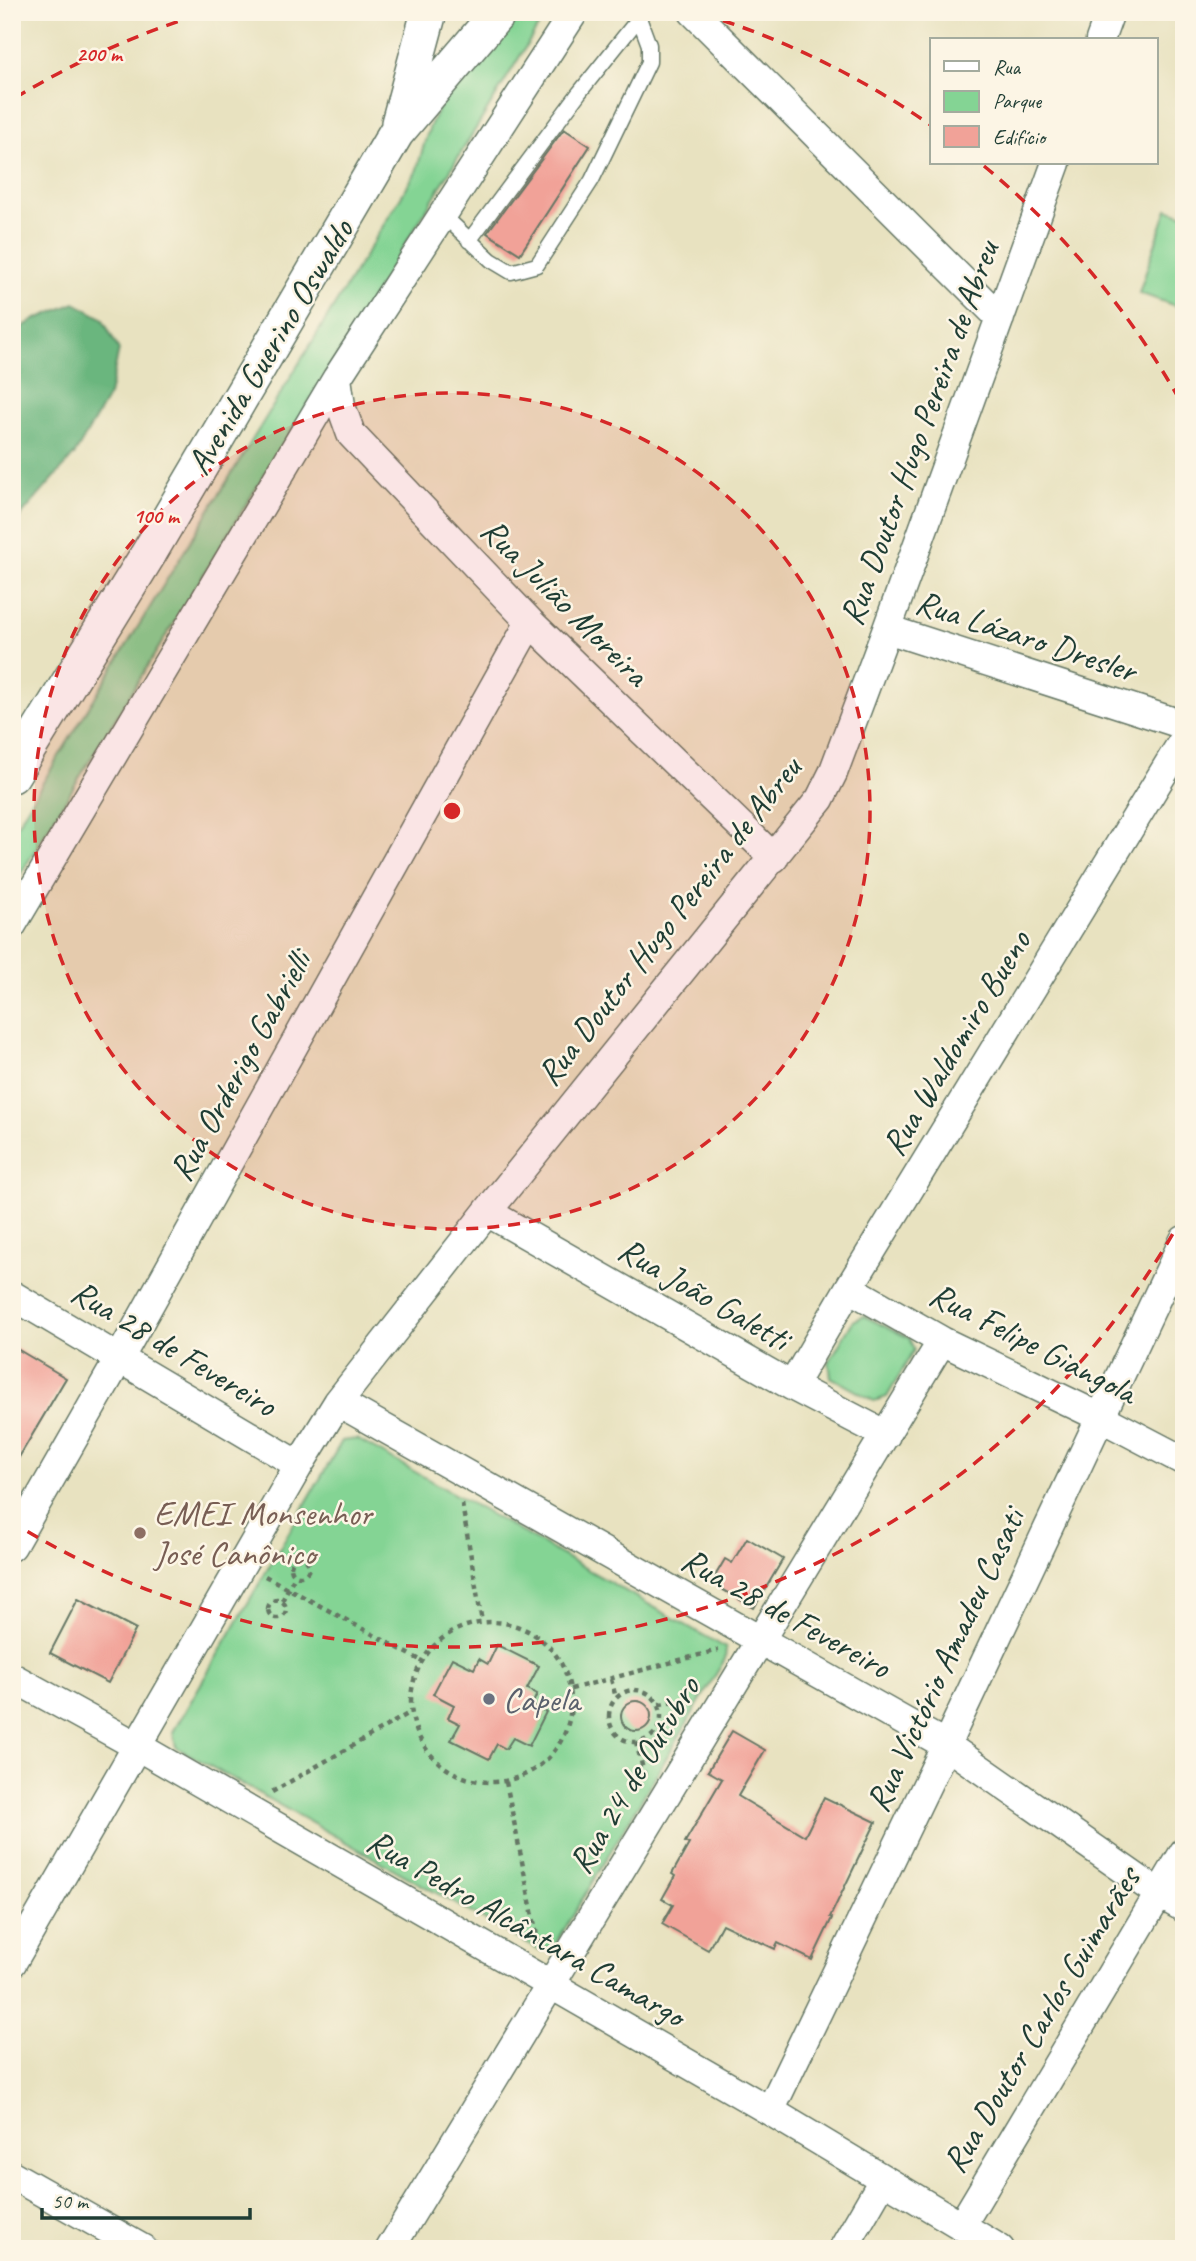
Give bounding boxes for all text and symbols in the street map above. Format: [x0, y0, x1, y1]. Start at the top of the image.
legend [930, 38, 1158, 164]
text: 200 m [76, 41, 124, 67]
text: Rua [993, 54, 1021, 80]
text: Parque [993, 88, 1042, 114]
text: Edifício [993, 124, 1048, 150]
street label: Avenida Guerino Oswaldo [176, 210, 365, 483]
street label: Rua Doutor Hugo Pereira de Abreu [828, 233, 1010, 631]
text: 100 m [133, 503, 181, 529]
street label: Rua Julião Moreira [471, 508, 660, 697]
street label: Rua Lázaro Dresler [910, 579, 1144, 694]
street label: Rua Doutor Hugo Pereira de Abreu [526, 746, 813, 1095]
centre of rings [440, 799, 464, 823]
street label: Rua Waldomiro Bueno [871, 921, 1042, 1164]
street label: Rua Orderigo Gabrielli [158, 939, 324, 1189]
street label: Rua João Galetti [610, 1227, 802, 1363]
street label: Rua 28 de Fevereiro [63, 1269, 286, 1428]
street label: Rua Felipe Giangola [922, 1272, 1146, 1416]
place label: EMEI Monsenhor José Canônico [152, 1491, 374, 1576]
street label: Rua Victório Amadeu Casati [855, 1497, 1037, 1819]
marker: EMEI Monsenhor José Canônico [132, 1525, 148, 1541]
street label: Rua 28 de Fevereiro [674, 1537, 900, 1690]
street label: Rua 24 de Outubro [558, 1667, 711, 1882]
place label: Capela [503, 1677, 582, 1722]
marker: Capela [481, 1691, 497, 1707]
street label: Rua Pedro Alcântara Camargo [359, 1819, 696, 2039]
street label: Rua Doutor Carlos Guimarães [932, 1856, 1152, 2181]
scale bar [42, 2177, 250, 2221]
text: 50 m [52, 2188, 90, 2214]

